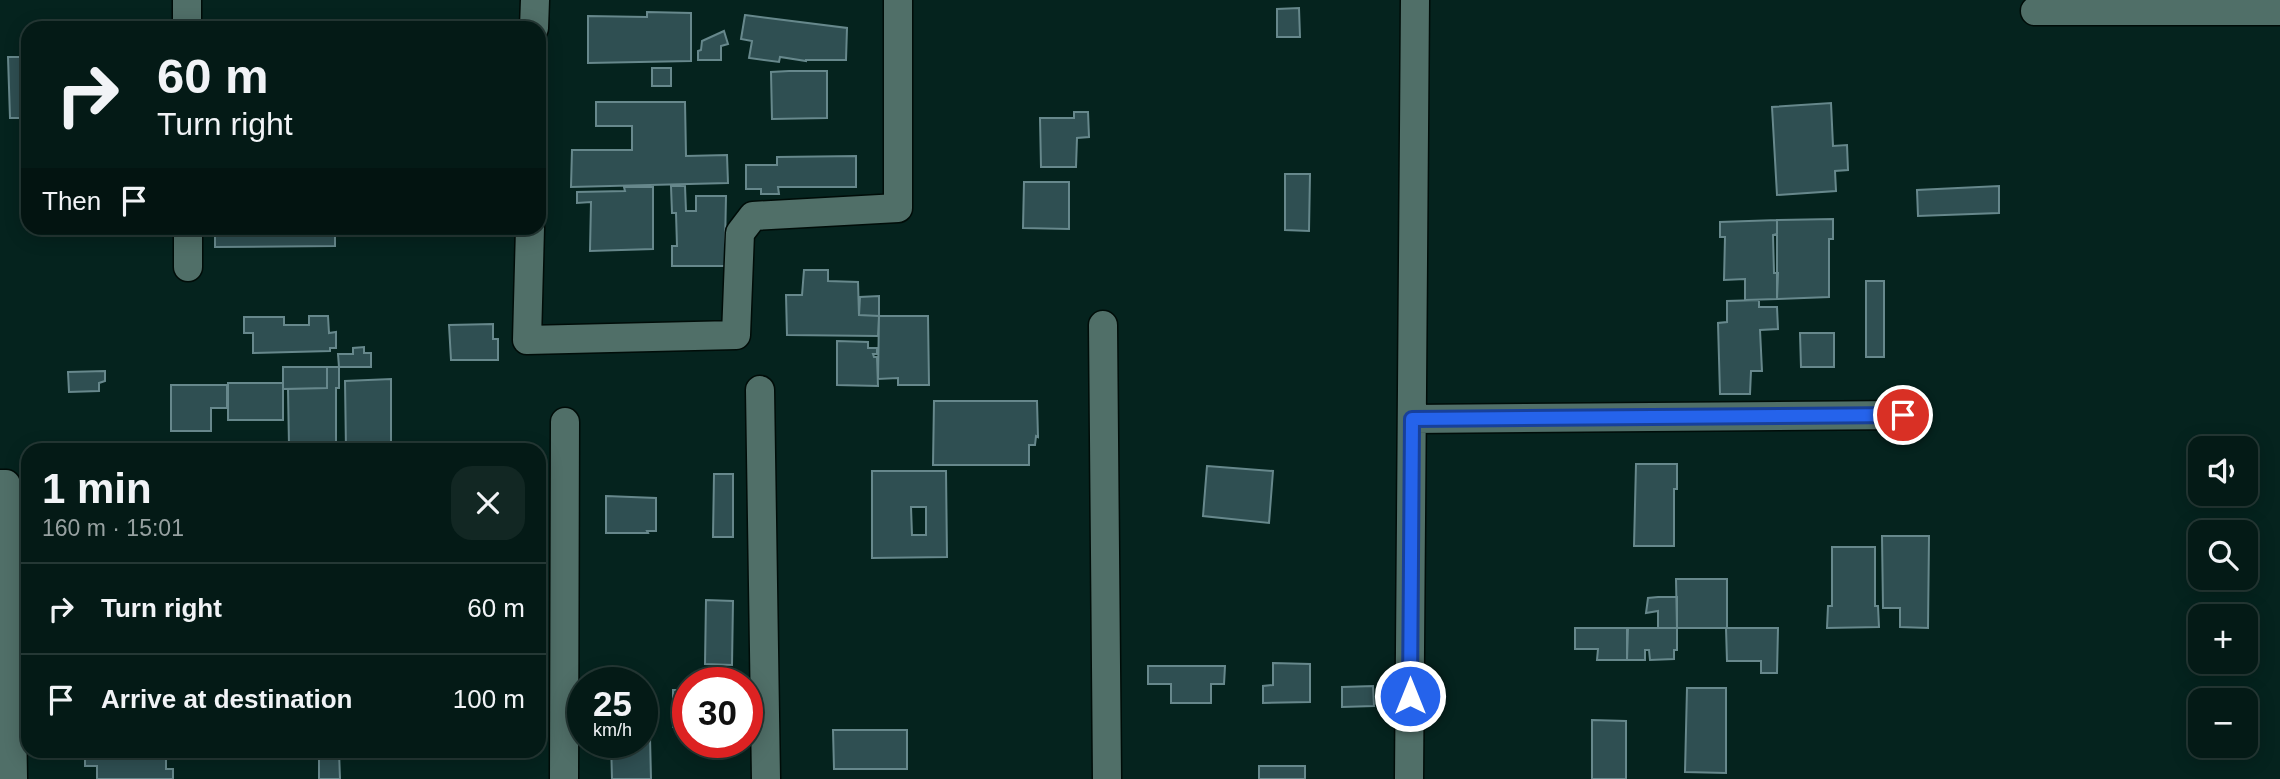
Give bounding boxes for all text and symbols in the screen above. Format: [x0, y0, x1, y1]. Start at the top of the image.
icon: right [42, 49, 133, 140]
text: 60 m [157, 49, 269, 103]
text: Turn right [157, 106, 293, 142]
icon: arrive [115, 182, 153, 220]
text: Then [42, 186, 101, 216]
pin [1873, 385, 1933, 445]
icon: arrive [1884, 396, 1922, 434]
map controls [2188, 436, 2258, 758]
button: sound [2188, 436, 2258, 506]
text: 1 min [42, 465, 152, 512]
button: close [451, 466, 525, 540]
text: 160 m · 15:01 [42, 515, 184, 541]
button: search [2188, 520, 2258, 590]
icon: right [42, 590, 80, 628]
text: Turn right [101, 593, 222, 623]
text: 60 m [467, 593, 525, 623]
button: + [2188, 604, 2258, 674]
position arrow [1373, 659, 1447, 733]
speed limit sign: 30 [672, 667, 763, 758]
icon: arrive [42, 681, 80, 719]
text: Arrive at destination [101, 684, 352, 714]
text: 100 m [453, 684, 525, 714]
text: 25 [593, 684, 632, 723]
button: − [2188, 688, 2258, 758]
text: km/h [593, 720, 632, 740]

